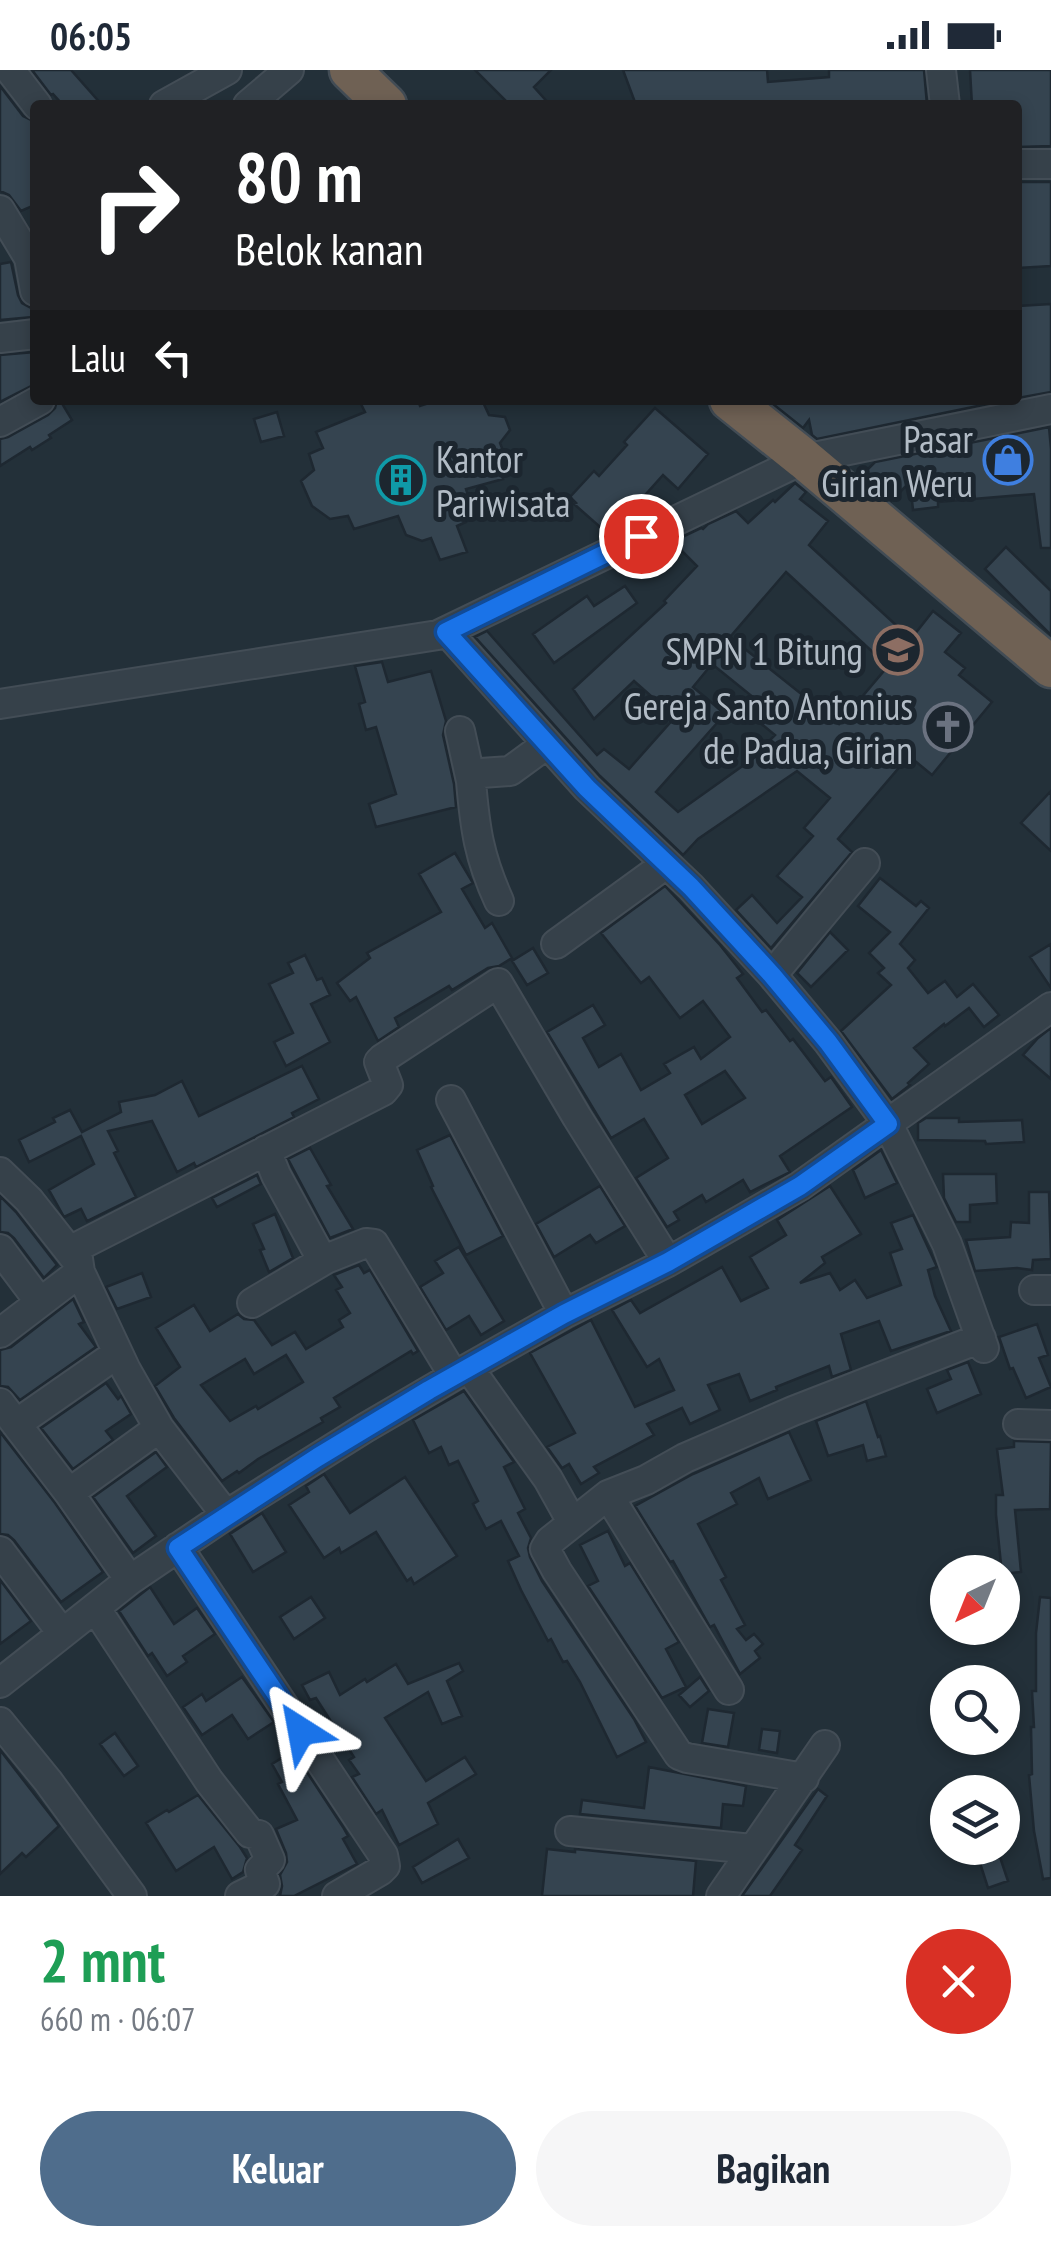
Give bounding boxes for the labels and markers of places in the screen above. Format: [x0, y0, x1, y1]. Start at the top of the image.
place label: Pasar Girian Weru [821, 414, 974, 507]
place label: Kantor Pariwisata [436, 434, 570, 527]
shop icon: Pasar Girian Weru [982, 434, 1034, 486]
building icon: Kantor Pariwisata [375, 454, 427, 506]
pin [599, 494, 684, 579]
school or university icon: SMPN 1 Bitung [872, 624, 924, 676]
place label: SMPN 1 Bitung [666, 626, 863, 675]
place label: Gereja Santo Antonius de Padua, Girian [624, 681, 913, 774]
church icon: Gereja Santo Antonius de Padua, Girian [922, 701, 974, 753]

